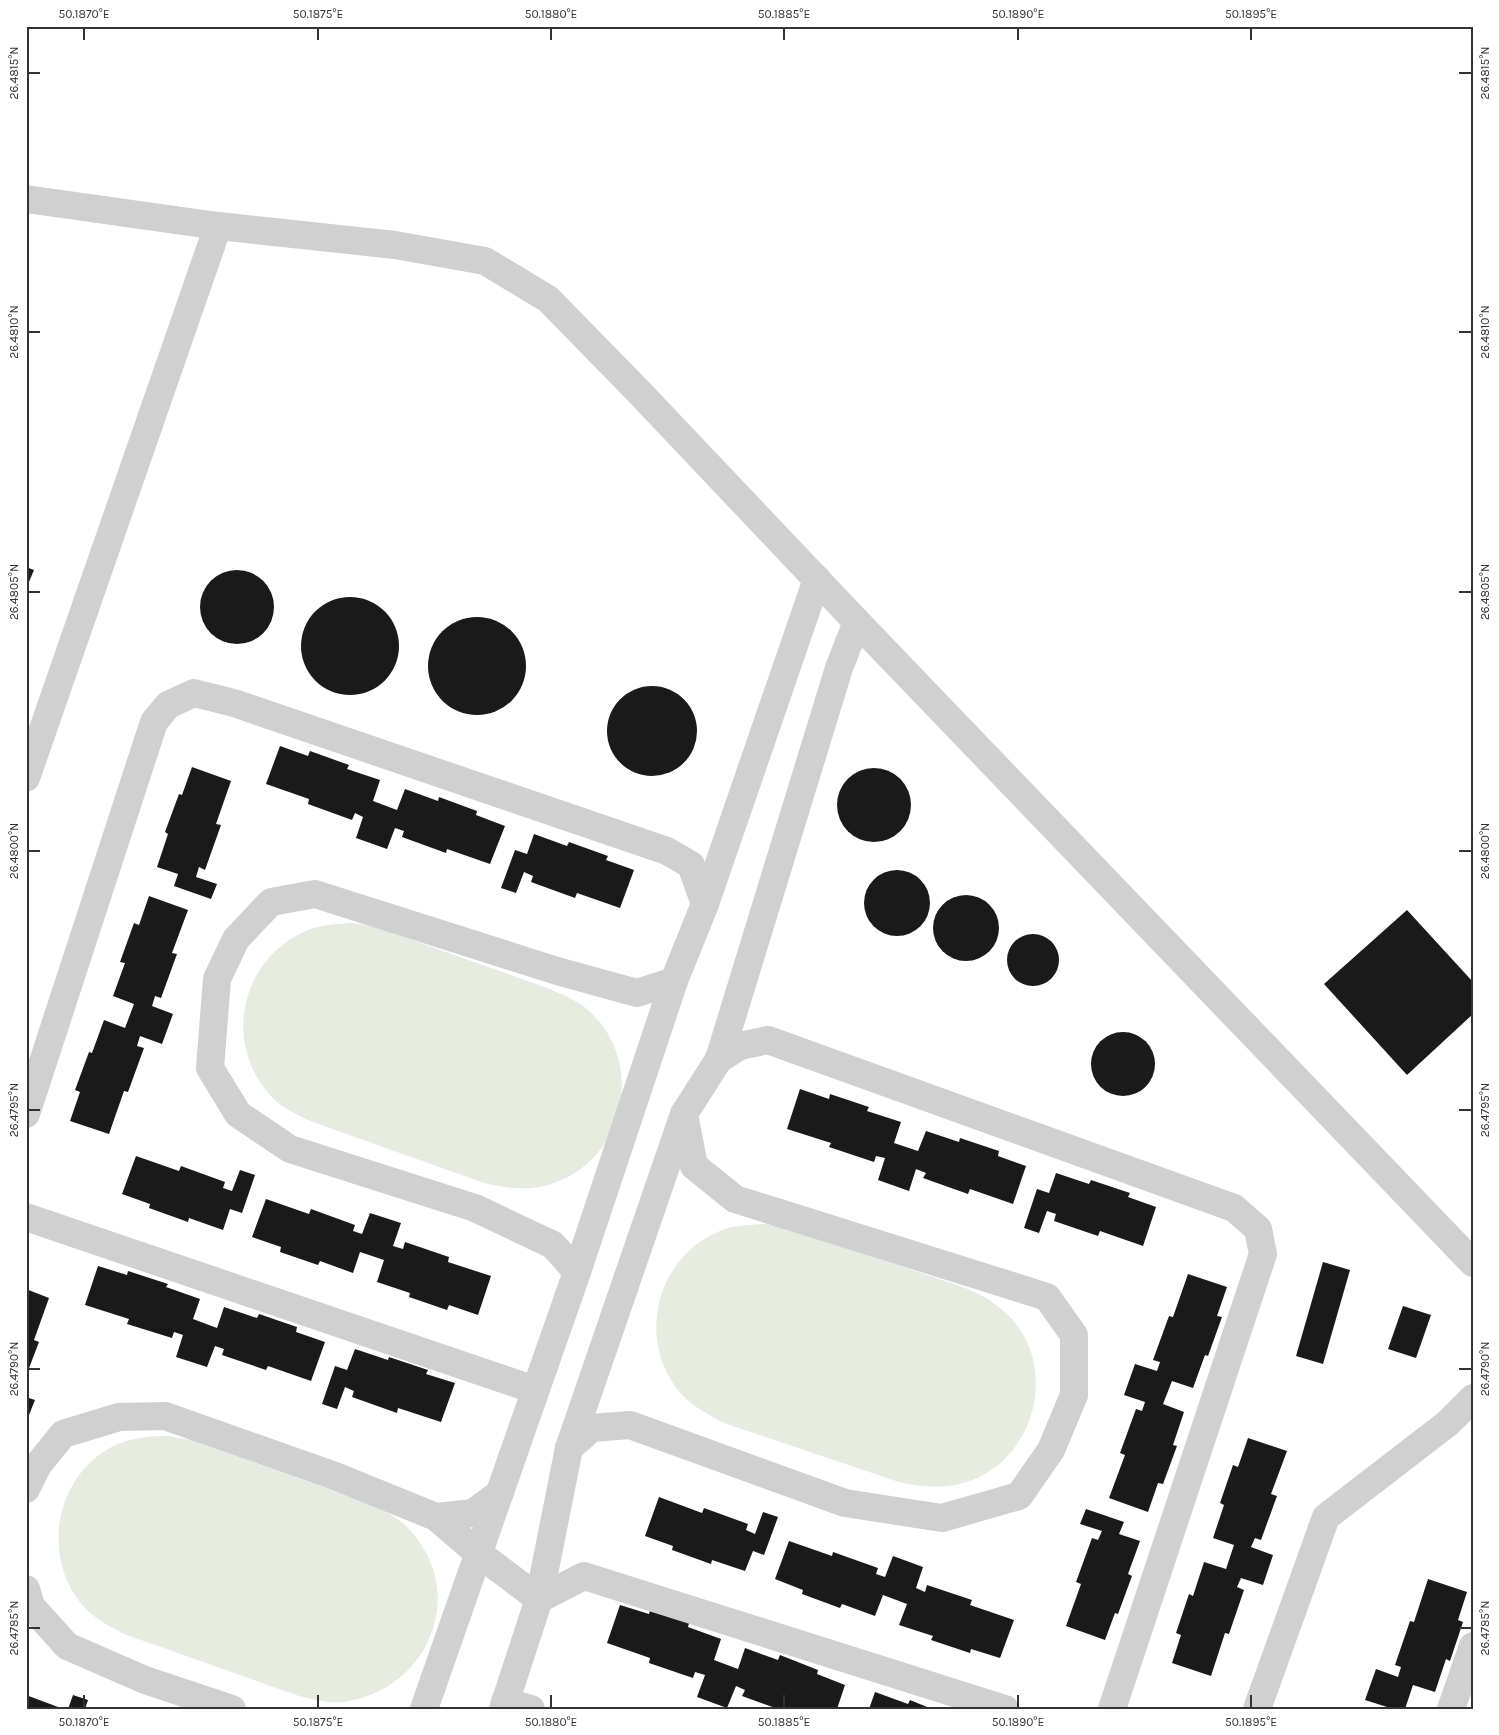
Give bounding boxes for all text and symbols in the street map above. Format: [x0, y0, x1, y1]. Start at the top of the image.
text: 50.1870°E [59, 7, 109, 21]
text: 50.1875°E [293, 7, 343, 21]
text: 50.1880°E [525, 7, 577, 21]
text: 50.1885°E [758, 7, 810, 21]
text: 50.1890°E [992, 7, 1044, 21]
text: 50.1895°E [1225, 7, 1277, 21]
text: 26.4815°N [7, 46, 21, 100]
text: 26.4815°N [1478, 46, 1492, 100]
text: 26.4810°N [7, 305, 21, 359]
text: 26.4810°N [1478, 305, 1492, 359]
text: 26.4805°N [7, 564, 21, 620]
text: 26.4805°N [1478, 564, 1492, 620]
text: 26.4800°N [7, 823, 21, 879]
text: 26.4800°N [1478, 823, 1492, 879]
text: 26.4795°N [7, 1083, 21, 1137]
text: 26.4795°N [1478, 1083, 1492, 1137]
text: 26.4790°N [7, 1342, 21, 1396]
text: 26.4790°N [1478, 1342, 1492, 1396]
text: 26.4785°N [7, 1601, 21, 1655]
text: 26.4785°N [1478, 1601, 1492, 1655]
text: 50.1870°E [59, 1715, 109, 1729]
text: 50.1875°E [293, 1715, 343, 1729]
text: 50.1880°E [525, 1715, 577, 1729]
text: 50.1885°E [758, 1715, 810, 1729]
text: 50.1890°E [992, 1715, 1044, 1729]
text: 50.1895°E [1225, 1715, 1277, 1729]

